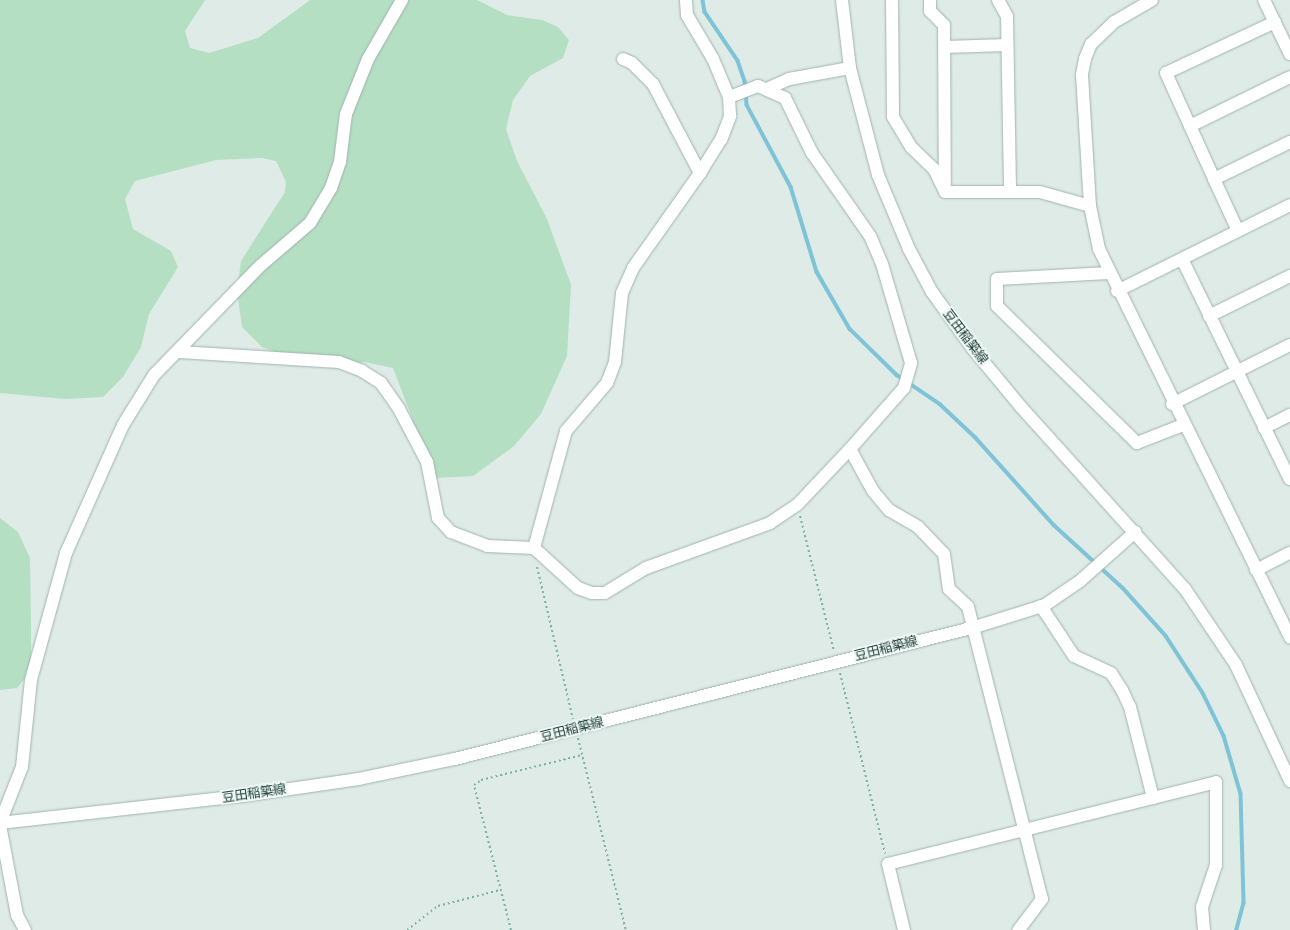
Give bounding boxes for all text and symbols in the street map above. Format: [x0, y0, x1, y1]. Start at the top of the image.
street label: 豆田稲築線 [939, 306, 991, 368]
street label: 豆田稲築線 [853, 634, 919, 664]
street label: 豆田稲築線 [539, 715, 605, 745]
street label: 豆田稲築線 [221, 782, 287, 806]

